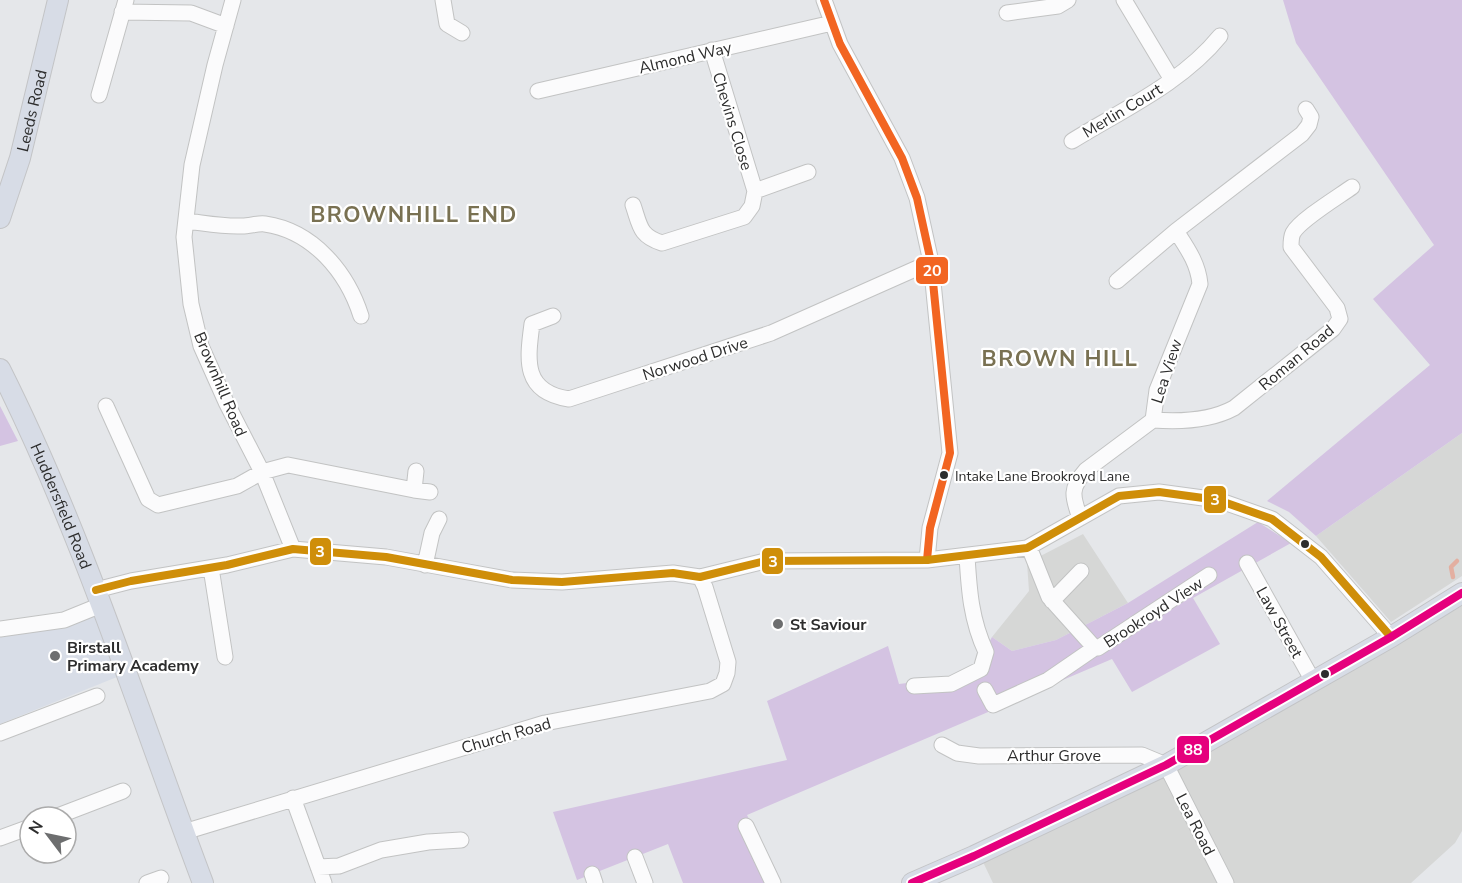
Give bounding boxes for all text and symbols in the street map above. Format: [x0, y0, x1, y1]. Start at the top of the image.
street label: Almond Way [637, 36, 735, 79]
street label: Leeds Road [12, 67, 53, 154]
street label: Chevins Close [707, 69, 757, 173]
street label: Merlin Court [1079, 78, 1167, 143]
district label: BROWNHILL END [310, 200, 518, 230]
line badge: 20 [915, 256, 949, 285]
text: 20 [922, 260, 942, 282]
street label: Roman Road [1254, 320, 1339, 396]
street label: Brownhill Road [188, 329, 252, 440]
street label: Norwood Drive [640, 332, 751, 386]
street label: Lea View [1146, 336, 1188, 406]
district label: BROWN HILL [982, 344, 1138, 374]
street label: Huddersfield Road [25, 440, 96, 572]
place label: Intake Lane Brookroyd Lane [955, 467, 1130, 486]
marker: Intake Lane Brookroyd Lane [938, 469, 950, 481]
line badge: 3 [1203, 485, 1227, 514]
text: 3 [1210, 489, 1220, 511]
line badge: 3 [309, 537, 332, 566]
unlabelled marker [1299, 538, 1311, 550]
text: 3 [315, 541, 325, 563]
line badge: 3 [761, 547, 784, 575]
text: 3 [768, 551, 778, 573]
street label: Brookroyd View [1099, 572, 1208, 653]
street label: Law Street [1251, 583, 1308, 662]
place label: St Saviour [790, 614, 867, 636]
marker: St Saviour [771, 617, 785, 631]
place label: Birstall Primary Academy [67, 637, 199, 677]
marker: Birstall Primary Academy [48, 649, 62, 663]
unlabelled marker [1319, 668, 1331, 680]
street label: Church Road [459, 713, 554, 759]
line badge: 88 [1176, 735, 1210, 764]
text: 88 [1183, 739, 1203, 761]
street label: Arthur Grove [1007, 745, 1101, 767]
street label: Lea Road [1170, 790, 1220, 859]
north arrow [18, 805, 78, 865]
text: N [24, 817, 49, 838]

